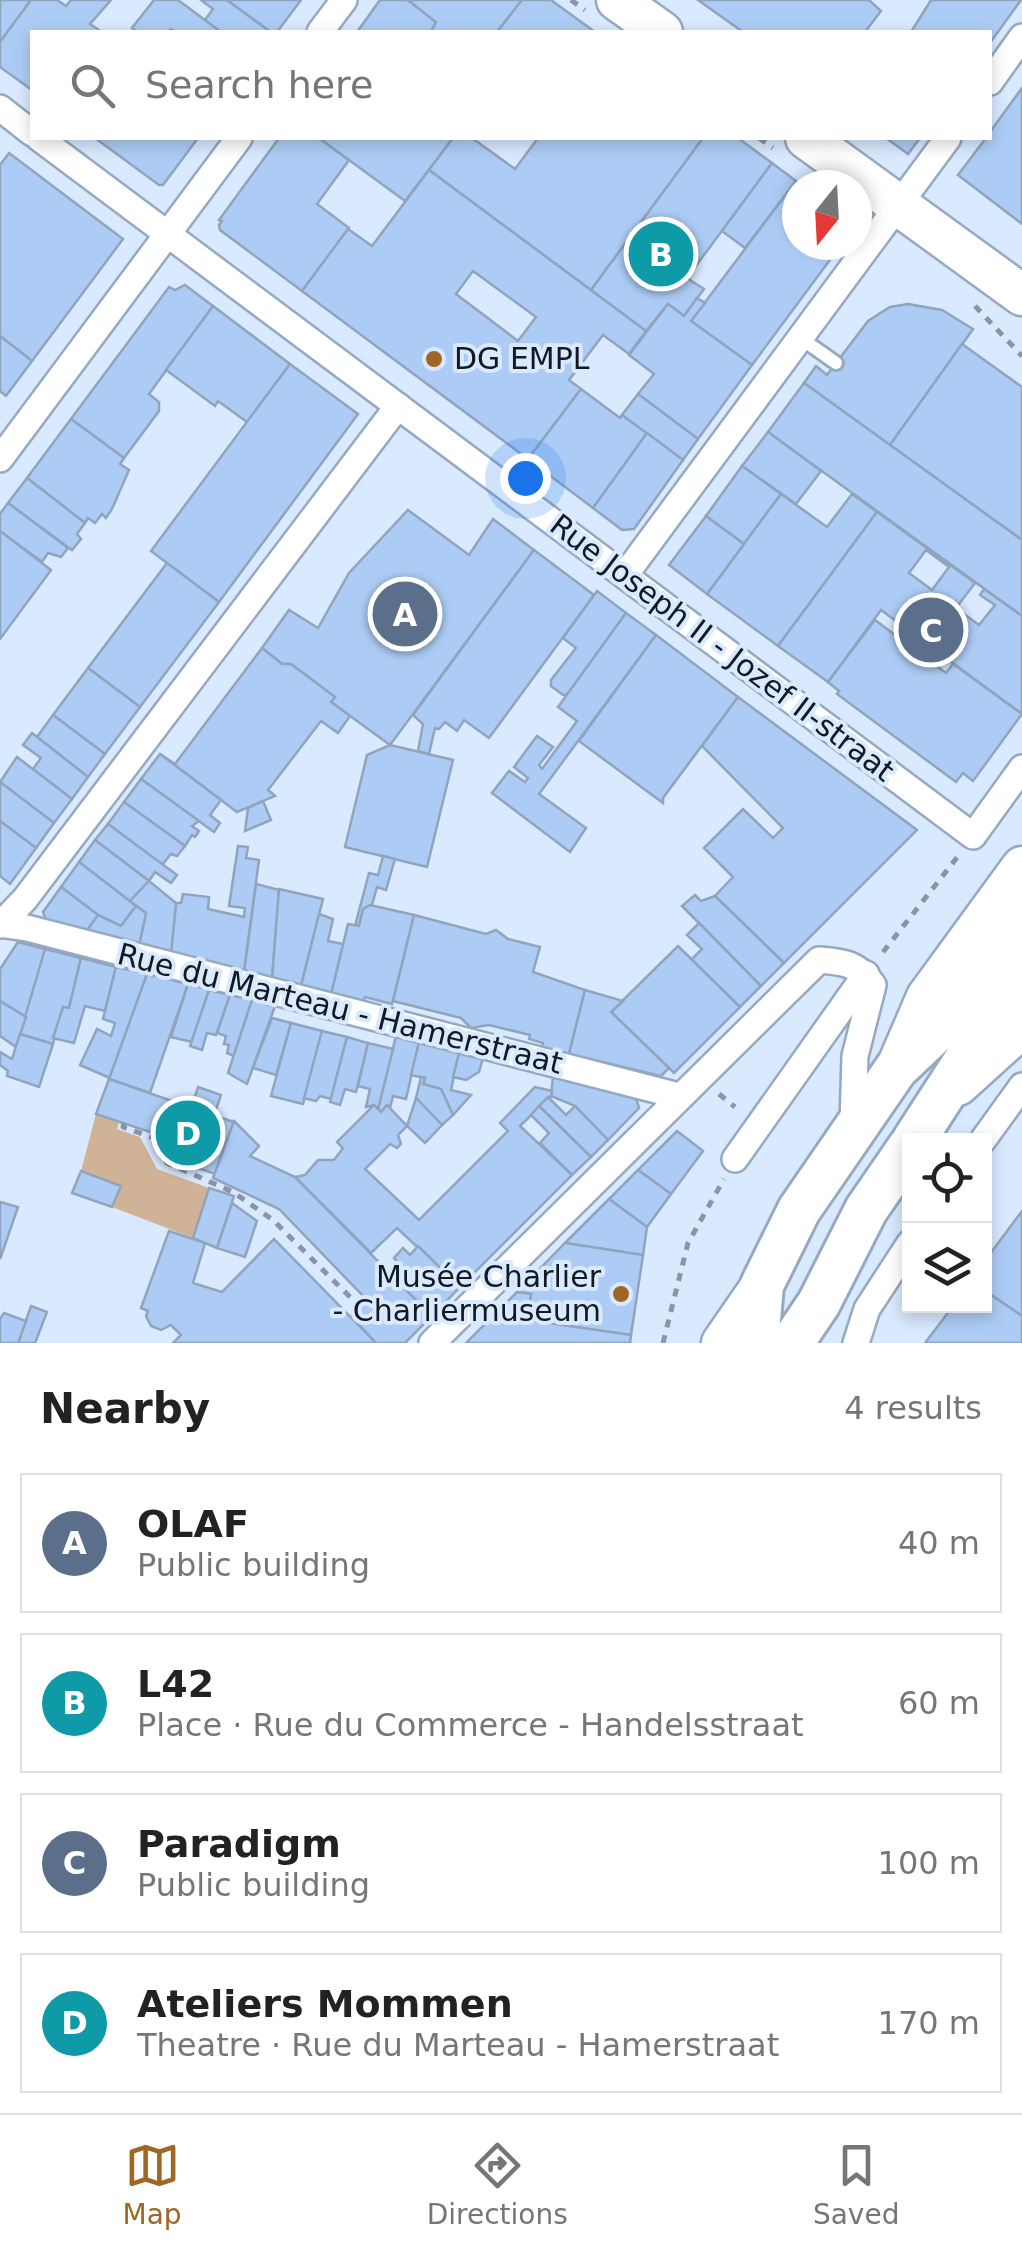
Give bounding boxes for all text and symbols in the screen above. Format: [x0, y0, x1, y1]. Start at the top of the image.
search box [30, 30, 992, 140]
icon: search [65, 58, 120, 113]
text: Search here [145, 63, 373, 107]
north arrow [782, 170, 872, 260]
pin: B [628, 216, 694, 292]
place label: DG EMPL [454, 341, 590, 376]
marker: DG EMPL [423, 348, 445, 370]
your location [500, 453, 551, 504]
street label: Rue Joseph II - Jozef II-straat [544, 507, 901, 788]
pin: A [372, 576, 438, 652]
pin: C [898, 592, 964, 668]
street label: Rue du Marteau - Hamerstraat [114, 936, 566, 1081]
pin: D [156, 1096, 220, 1170]
map controls [902, 1133, 992, 1313]
button: locate [902, 1133, 992, 1223]
button: layers [902, 1223, 992, 1313]
place label: Musée Charlier - Charliermuseum [332, 1259, 602, 1328]
marker: Musée Charlier - Charliermuseum [610, 1283, 632, 1305]
text: Nearby [40, 1384, 210, 1433]
text: 4 results [844, 1389, 982, 1427]
text: OLAF [137, 1502, 249, 1546]
text: A [62, 1524, 87, 1562]
text: 40 m [898, 1524, 980, 1562]
text: Public building [137, 1546, 370, 1584]
text: L42 [137, 1662, 214, 1706]
text: B [62, 1684, 87, 1722]
text: 60 m [898, 1684, 980, 1722]
text: Place · Rue du Commerce - Handelsstraat [137, 1706, 804, 1744]
text: Paradigm [137, 1822, 341, 1866]
text: C [63, 1844, 86, 1882]
text: 100 m [878, 1844, 980, 1882]
text: Public building [137, 1866, 370, 1904]
text: Ateliers Mommen [137, 1982, 513, 2026]
text: D [61, 2004, 88, 2042]
text: 170 m [878, 2004, 980, 2042]
text: Theatre · Rue du Marteau - Hamerstraat [137, 2026, 779, 2064]
tab: Map [123, 2138, 182, 2231]
tab: Directions [427, 2138, 568, 2231]
tab: Saved [813, 2138, 899, 2231]

